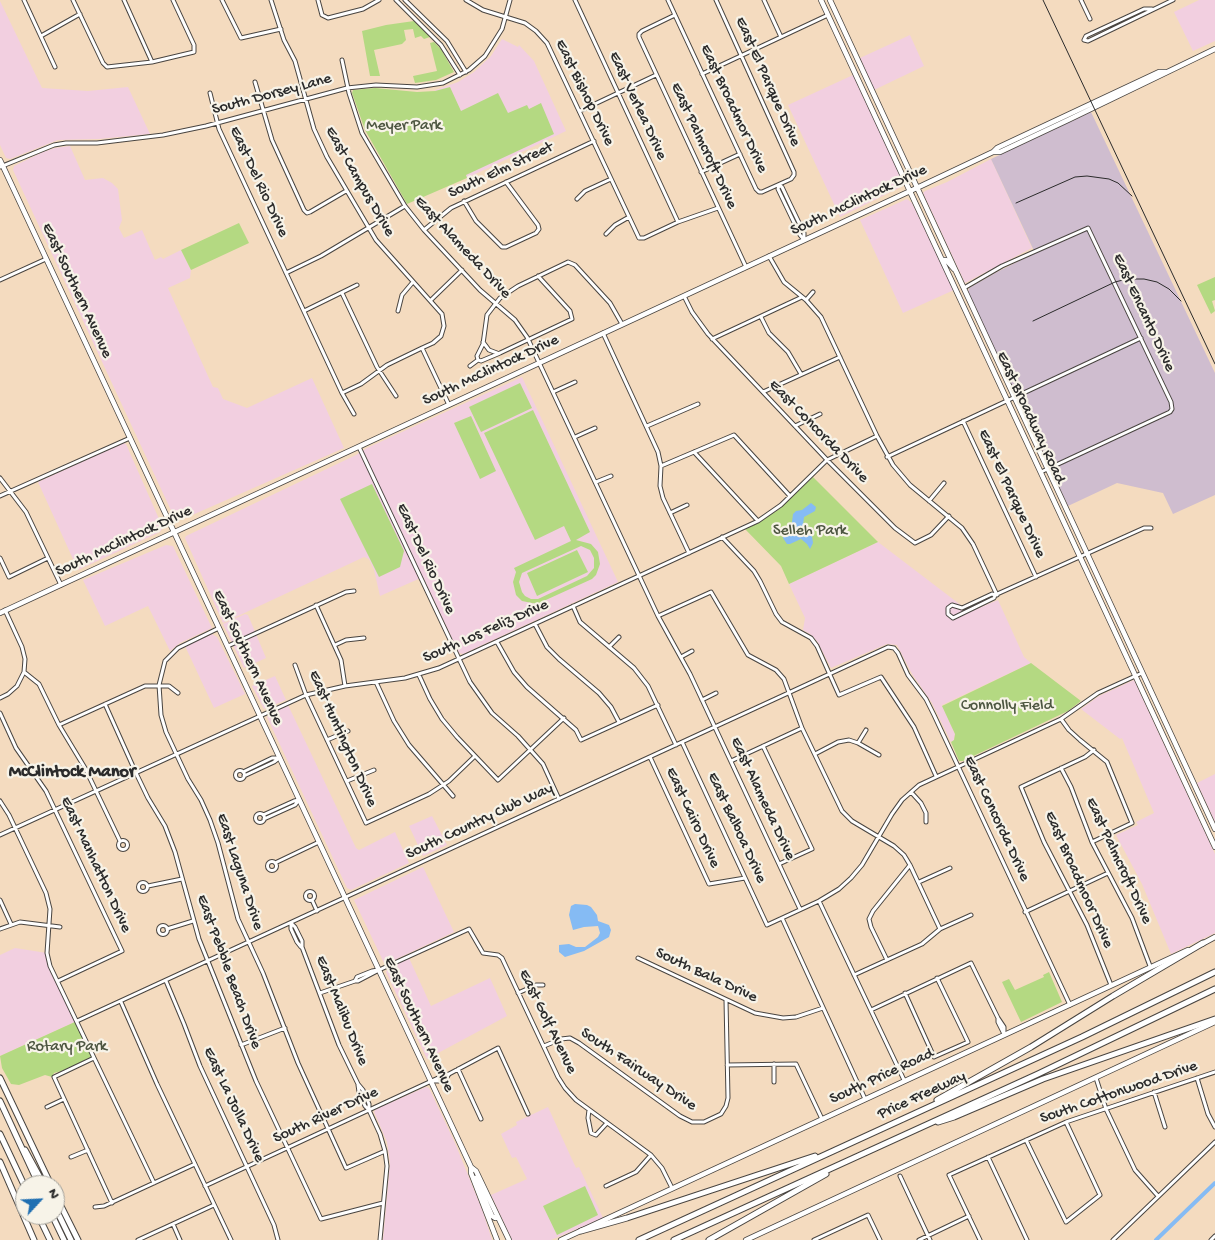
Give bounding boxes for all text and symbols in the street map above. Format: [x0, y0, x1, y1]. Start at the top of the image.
street label: East El Parque Drive [730, 14, 804, 150]
street label: East Bishop Drive [550, 37, 618, 149]
street label: East Broadmor Drive [695, 42, 771, 176]
street label: East Verlea Drive [604, 49, 670, 163]
street label: South Dorsey Lane [210, 70, 334, 120]
street label: East Palmcroft Drive [665, 80, 741, 212]
park label: Meyer Park [366, 117, 442, 137]
street label: East Del Rio Drive [224, 124, 292, 240]
street label: East Campus Drive [320, 124, 398, 240]
street label: South Elm Street [446, 138, 556, 204]
street label: South McClintock Drive [788, 161, 930, 241]
street label: East Alameda Drive [409, 193, 515, 303]
street label: East Southern Avenue [36, 220, 116, 362]
street label: East Encanto Drive [1107, 251, 1179, 375]
street label: South McClintock Drive [420, 331, 562, 411]
street label: East Broadway Road [991, 349, 1069, 487]
street label: East Concorda Drive [764, 376, 872, 488]
street label: East El Parque Drive [973, 427, 1049, 561]
street label: East Del Rio Drive [391, 501, 459, 617]
street label: South McClintock Drive [53, 502, 195, 582]
park label: Selleh Park [773, 522, 847, 542]
street label: East Southern Avenue [207, 587, 287, 729]
street label: South Los Feliz Drive [420, 596, 552, 668]
street label: East Huntington Drive [303, 668, 381, 810]
park label: Connolly Field [961, 697, 1053, 717]
street label: East Alameda Drive [725, 734, 799, 864]
street label: East Concorda Drive [959, 753, 1033, 885]
district label: McClintock Manor [9, 762, 135, 784]
street label: East Cairo Drive [660, 765, 724, 871]
street label: East Balboa Drive [702, 770, 770, 886]
street label: South Country Club Way [403, 779, 557, 865]
street label: East Manhatton Drive [55, 794, 135, 936]
street label: East Palmcroft Drive [1080, 795, 1156, 927]
street label: East Broadmoor Drive [1039, 809, 1117, 951]
street label: East Laguna Drive [211, 811, 267, 933]
street label: East Pebble Beach Drive [191, 892, 265, 1052]
street label: South Bala Drive [652, 944, 760, 1008]
street label: East Malibu Drive [310, 953, 372, 1069]
street label: East Southern Avenue [378, 954, 458, 1096]
street label: East Golf Avenue [513, 967, 581, 1077]
street label: South Fairway Drive [576, 1024, 700, 1116]
park label: Rotary Park [27, 1038, 107, 1058]
street label: East La Jolla Drive [198, 1044, 268, 1166]
street label: South Price Road [827, 1045, 937, 1109]
street label: South Cottonwood Drive [1038, 1057, 1200, 1129]
street label: Price Freeway [875, 1067, 969, 1125]
street label: South River Drive [270, 1083, 382, 1149]
north arrow [15, 1175, 65, 1225]
text: N [44, 1186, 63, 1202]

